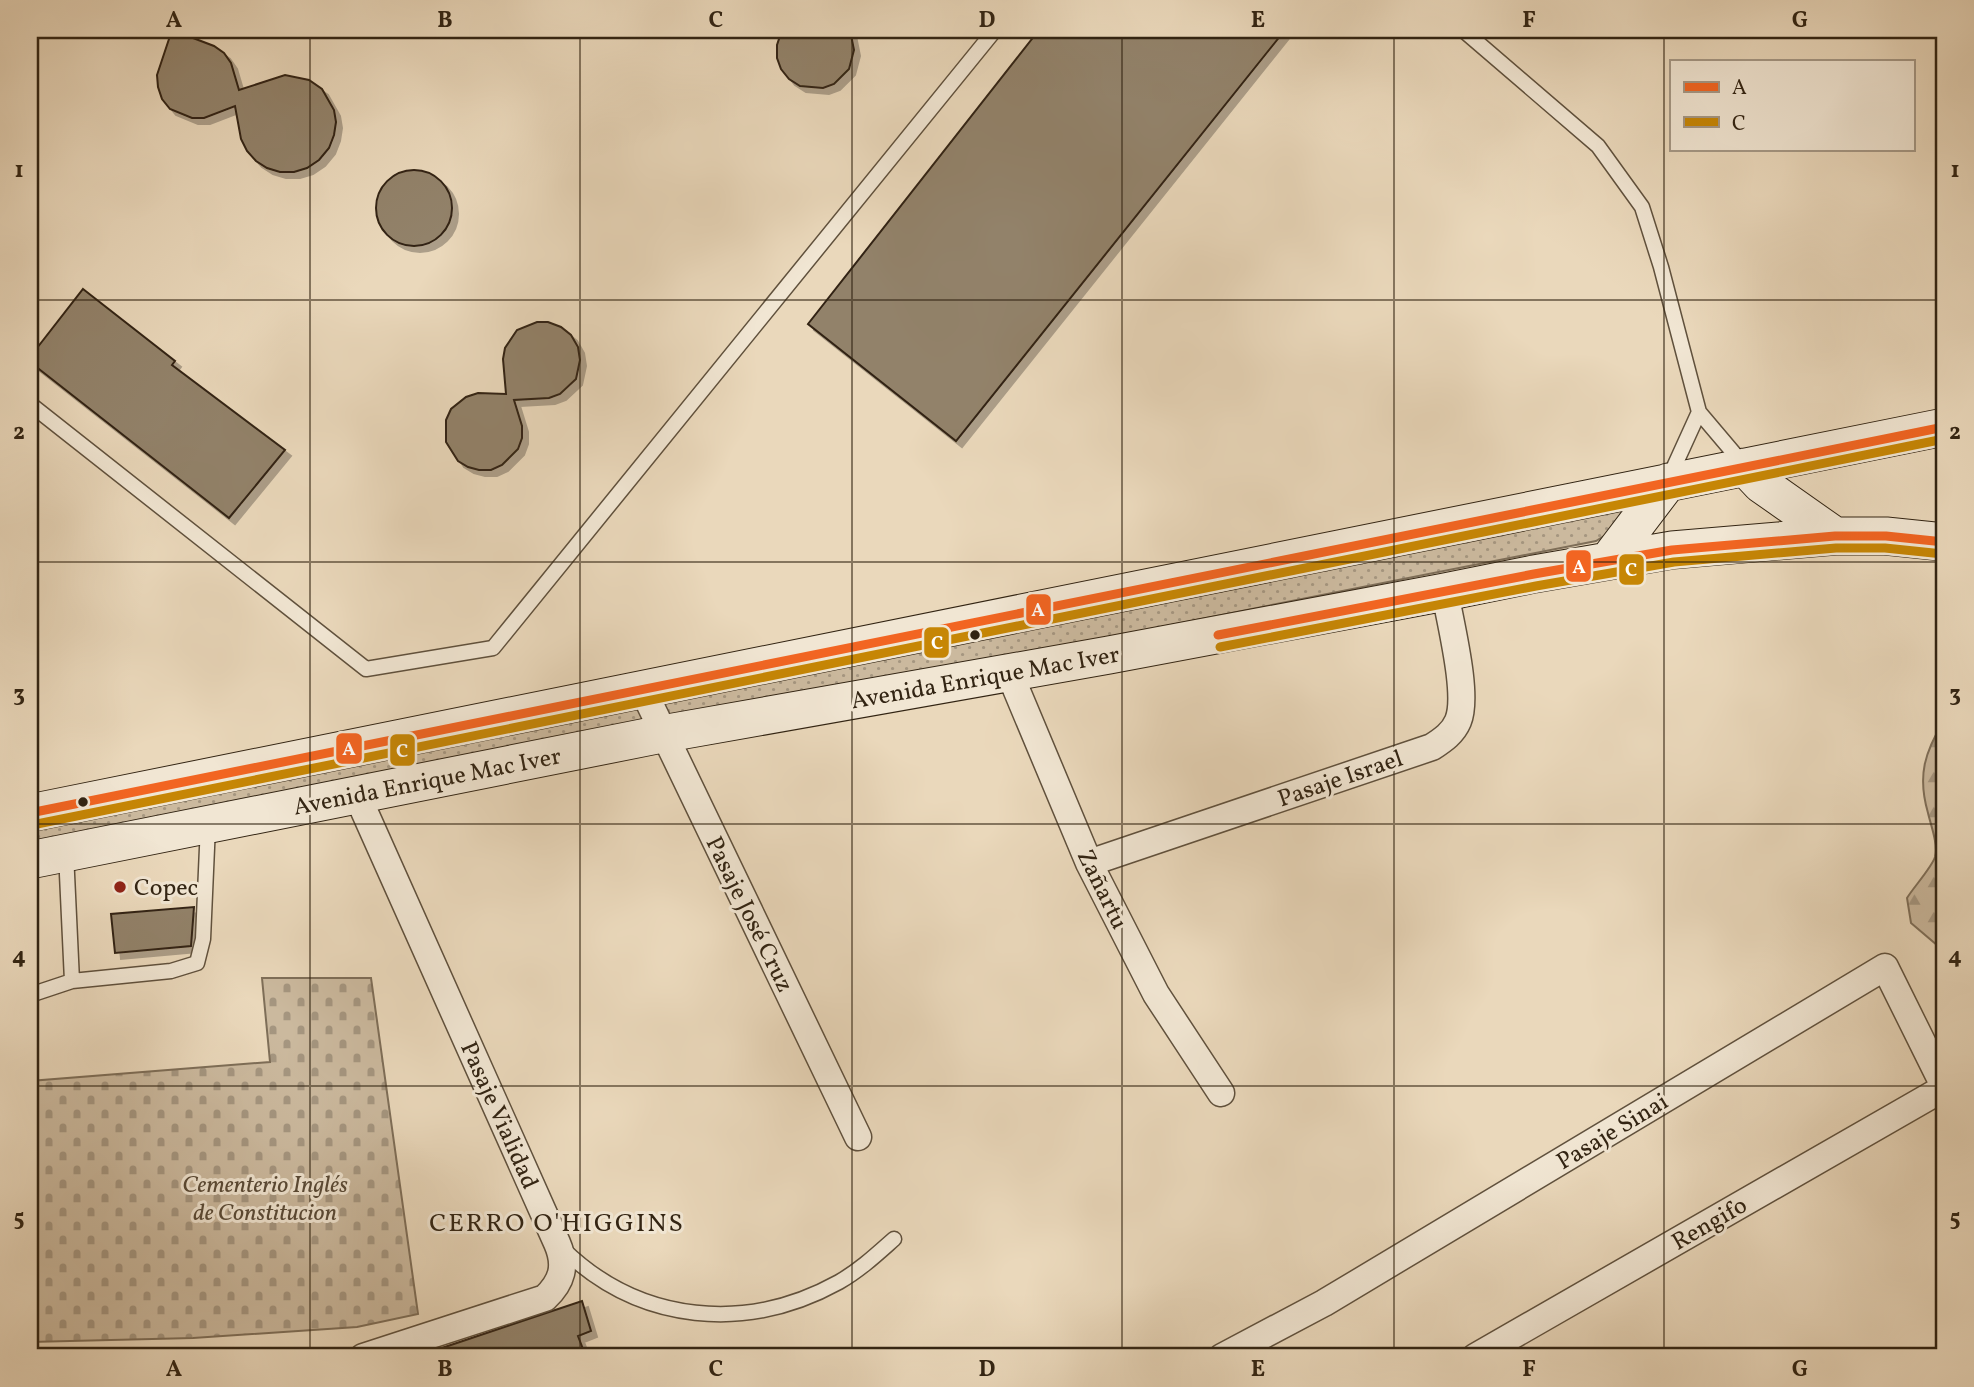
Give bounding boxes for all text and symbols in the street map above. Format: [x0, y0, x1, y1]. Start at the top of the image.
text: A [166, 5, 182, 37]
text: B [437, 5, 453, 37]
text: C [709, 5, 723, 37]
text: D [979, 5, 996, 37]
text: E [1251, 5, 1265, 37]
text: F [1522, 5, 1536, 37]
text: G [1792, 5, 1808, 37]
legend [1670, 60, 1914, 150]
text: A [1732, 74, 1747, 103]
text: C [1732, 110, 1746, 139]
text: 1 [14, 155, 24, 187]
text: 1 [1950, 155, 1960, 187]
text: 2 [13, 417, 25, 449]
text: 2 [1949, 417, 1961, 449]
line badge: A [1565, 549, 1592, 583]
line badge: C [1618, 553, 1645, 586]
text: A [1572, 555, 1586, 581]
text: C [1625, 558, 1637, 584]
line badge: A [1025, 593, 1052, 626]
text: A [1031, 598, 1045, 624]
line badge: C [923, 626, 950, 659]
unlabelled marker [968, 628, 982, 642]
text: C [931, 631, 943, 657]
street label: Avenida Enrique Mac Iver [848, 639, 1122, 719]
text: 3 [13, 679, 25, 711]
text: 3 [1949, 679, 1961, 711]
line badge: A [335, 732, 363, 765]
line badge: C [389, 733, 416, 767]
text: C [396, 739, 408, 765]
street label: Avenida Enrique Mac Iver [291, 741, 563, 821]
street label: Pasaje Israel [1273, 743, 1408, 817]
unlabelled marker [76, 795, 90, 809]
street label: Pasaje José Cruz [696, 831, 801, 999]
street label: Zañartu [1067, 844, 1135, 936]
place label: Copec [134, 872, 198, 906]
marker: Copec [112, 879, 128, 895]
text: 4 [12, 941, 26, 973]
text: 4 [1948, 941, 1962, 973]
street label: Pasaje Vialidad [450, 1037, 546, 1195]
street label: Pasaje Sinai [1551, 1086, 1675, 1179]
park label: Cementerio Inglés de Constitucion [182, 1169, 348, 1231]
street label: Rengifo [1666, 1189, 1754, 1260]
text: 5 [13, 1203, 25, 1235]
text: 5 [1949, 1203, 1961, 1235]
district label: CERRO O'HIGGINS [429, 1206, 685, 1242]
text: A [166, 1354, 182, 1386]
text: B [437, 1354, 453, 1386]
text: C [709, 1354, 723, 1386]
text: D [979, 1354, 996, 1386]
text: E [1251, 1354, 1265, 1386]
text: F [1522, 1354, 1536, 1386]
text: G [1792, 1354, 1808, 1386]

